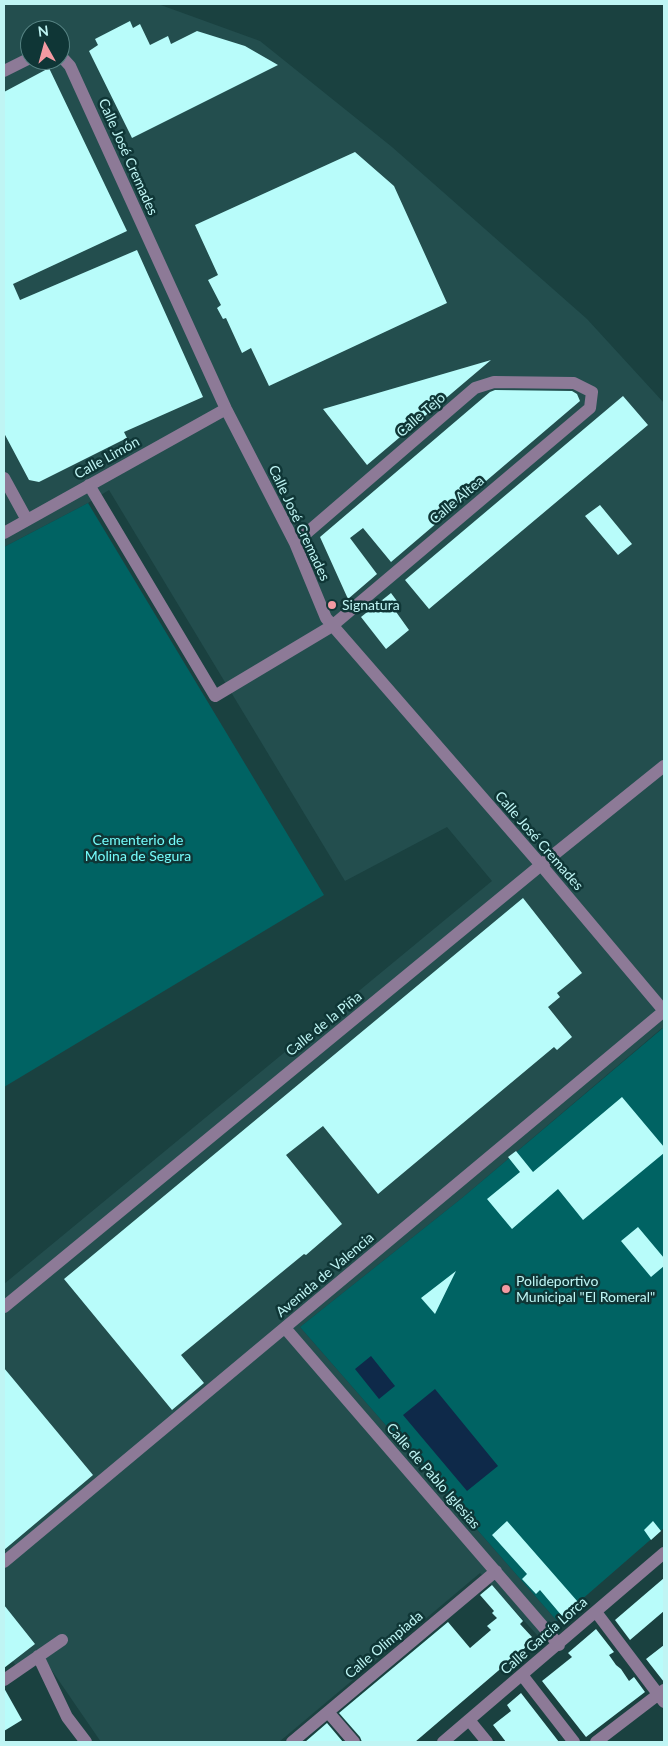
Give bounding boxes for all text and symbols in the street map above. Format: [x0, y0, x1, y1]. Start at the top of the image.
north arrow [20, 20, 70, 70]
text: N [37, 22, 50, 40]
street label: Calle José Cremades [95, 96, 161, 218]
street label: Calle Tejo [393, 389, 449, 441]
street label: Calle Limón [72, 433, 142, 483]
street label: Calle José Cremades [265, 462, 333, 584]
street label: Calle Altea [426, 472, 488, 528]
place label: Signatura [342, 597, 400, 613]
marker: Signatura [326, 599, 338, 611]
street label: Calle José Cremades [491, 788, 587, 894]
park label: Cementerio de Molina de Segura [85, 832, 191, 864]
street label: Calle de la Piña [283, 988, 365, 1060]
street label: Avenida de Valencia [273, 1229, 377, 1321]
place label: Polideportivo Municipal "El Romeral" [516, 1273, 655, 1305]
marker: Polideportivo Municipal "El Romeral" [500, 1283, 512, 1295]
street label: Calle de Pablo Iglesias [382, 1420, 484, 1532]
street label: Calle García Lorca [497, 1594, 591, 1678]
street label: Calle Olimpiada [342, 1608, 426, 1682]

